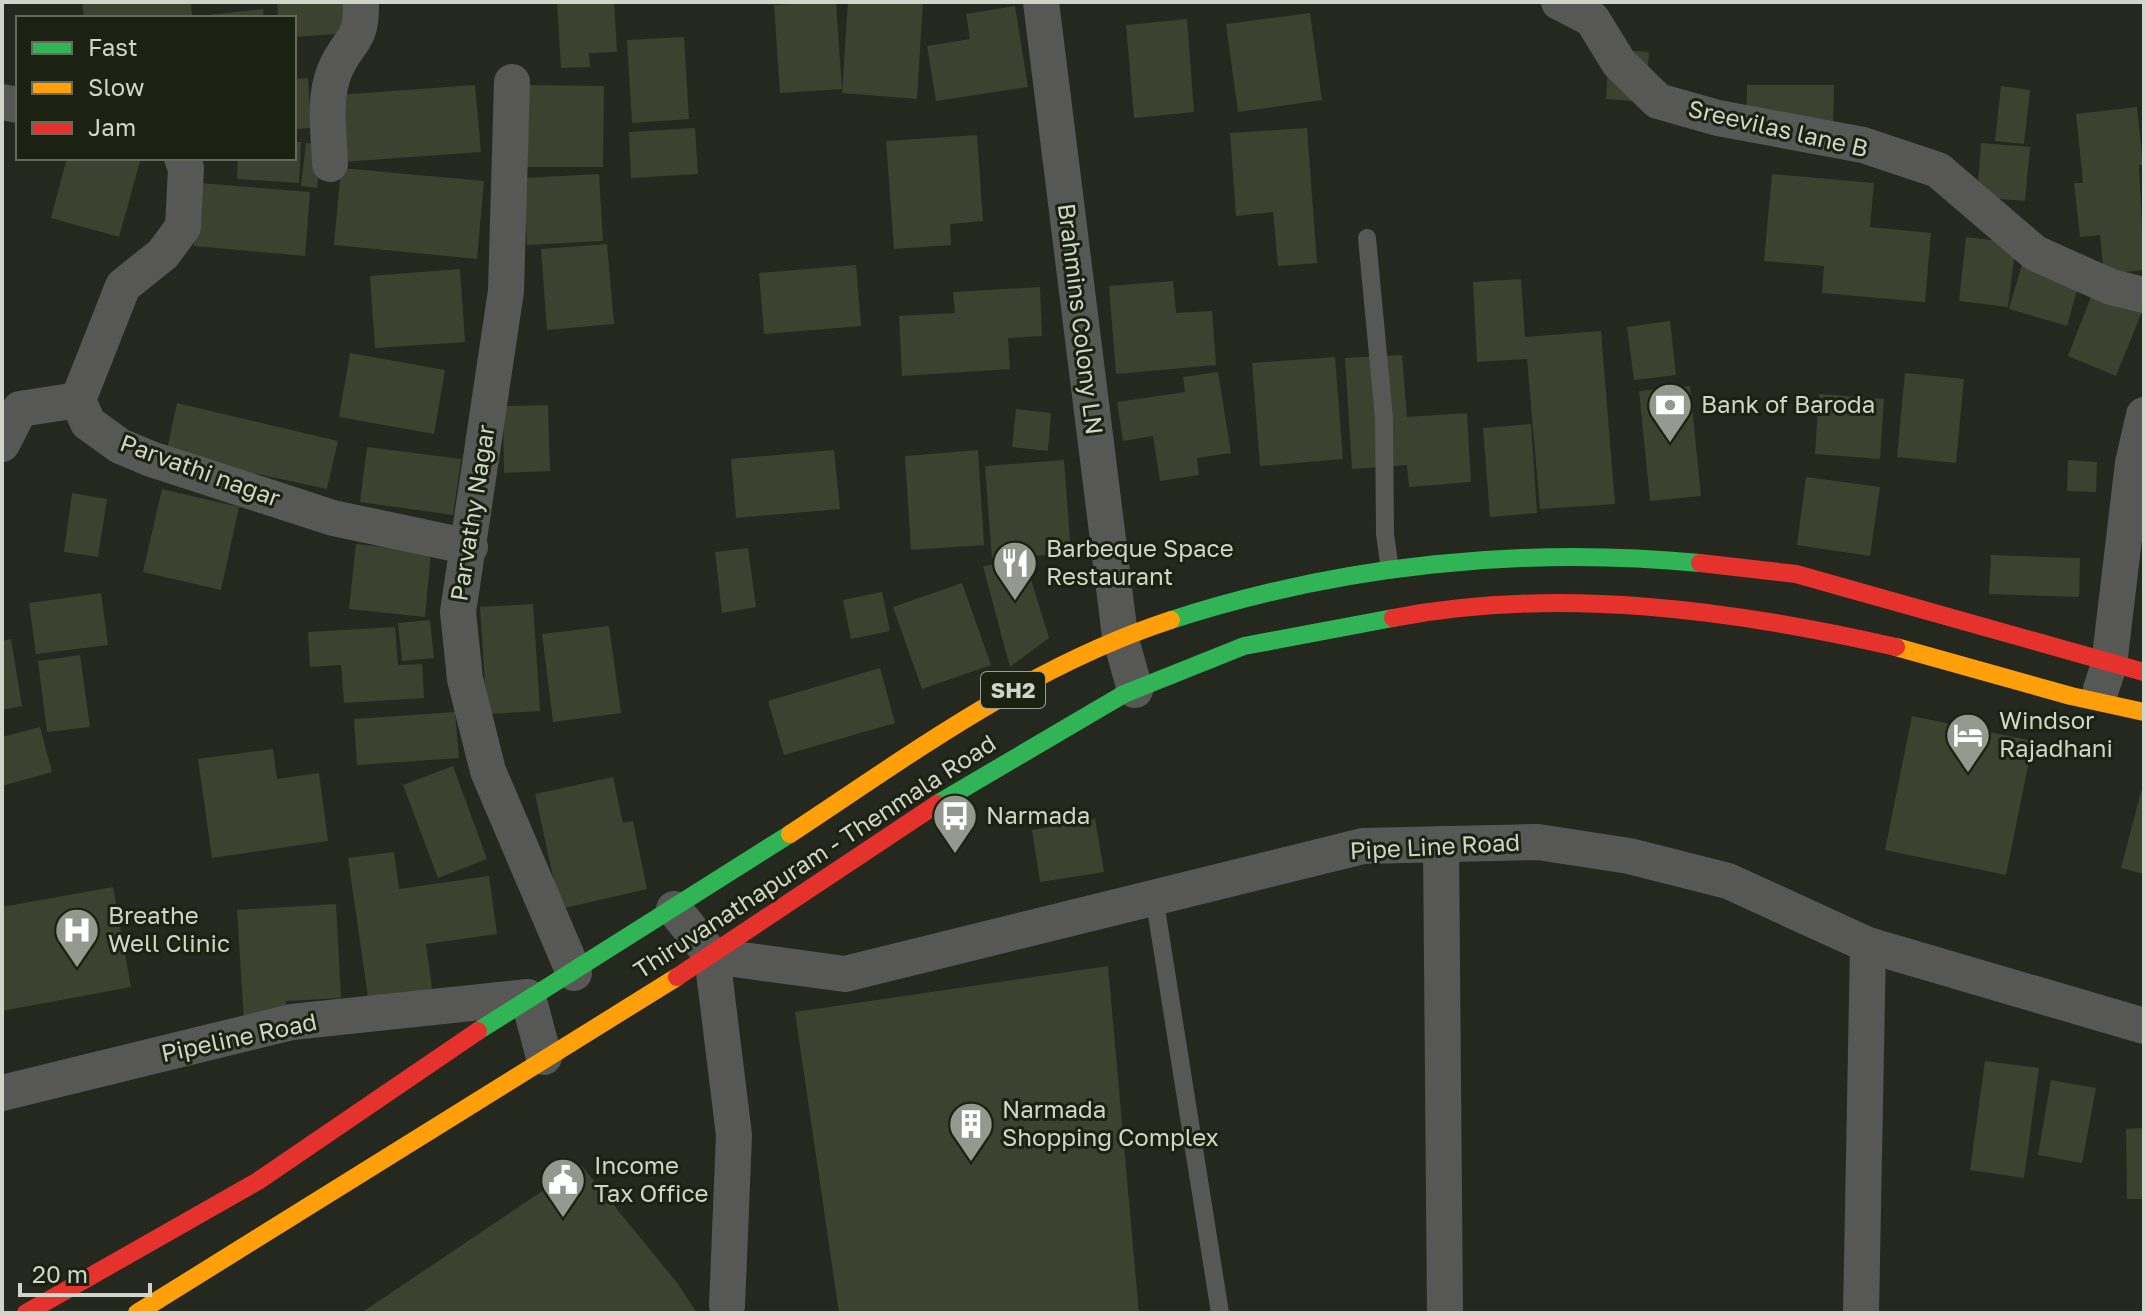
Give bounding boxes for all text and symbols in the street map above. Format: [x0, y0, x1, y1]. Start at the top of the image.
legend [16, 16, 296, 160]
text: Fast [88, 32, 138, 61]
text: Slow [88, 72, 144, 101]
street label: Sreevilas lane B [1686, 93, 1871, 162]
text: Jam [88, 112, 136, 141]
street label: Brahmins Colony LN [1053, 201, 1110, 436]
bank icon: Bank of Baroda [1646, 381, 1694, 444]
place label: Bank of Baroda [1701, 389, 1875, 418]
street label: Parvathy Nagar [443, 423, 500, 603]
street label: Parvathi nagar [117, 427, 284, 512]
place label: Barbeque Space Restaurant [1046, 533, 1234, 590]
restaurant icon: Barbeque Space Restaurant [991, 539, 1039, 602]
road number: SH2 [981, 672, 1045, 708]
place label: Windsor Rajadhani [1999, 705, 2113, 762]
hotel icon: Windsor Rajadhani [1944, 711, 1992, 774]
street label: Thiruvanathapuram - Thenmala Road [628, 728, 1001, 984]
bus stop icon: Narmada [931, 792, 979, 855]
place label: Narmada [986, 800, 1090, 829]
street label: Pipe Line Road [1349, 827, 1521, 864]
place label: Breathe Well Clinic [108, 900, 230, 957]
hospital icon: Breathe Well Clinic [53, 906, 101, 969]
street label: Pipeline Road [158, 1006, 319, 1067]
place label: Narmada Shopping Complex [1002, 1094, 1219, 1151]
building icon: Narmada Shopping Complex [947, 1100, 995, 1163]
place label: Income Tax Office [594, 1150, 708, 1207]
public building icon: Income Tax Office [539, 1156, 587, 1219]
scale bar [20, 1247, 150, 1297]
text: 20 m [32, 1259, 88, 1288]

